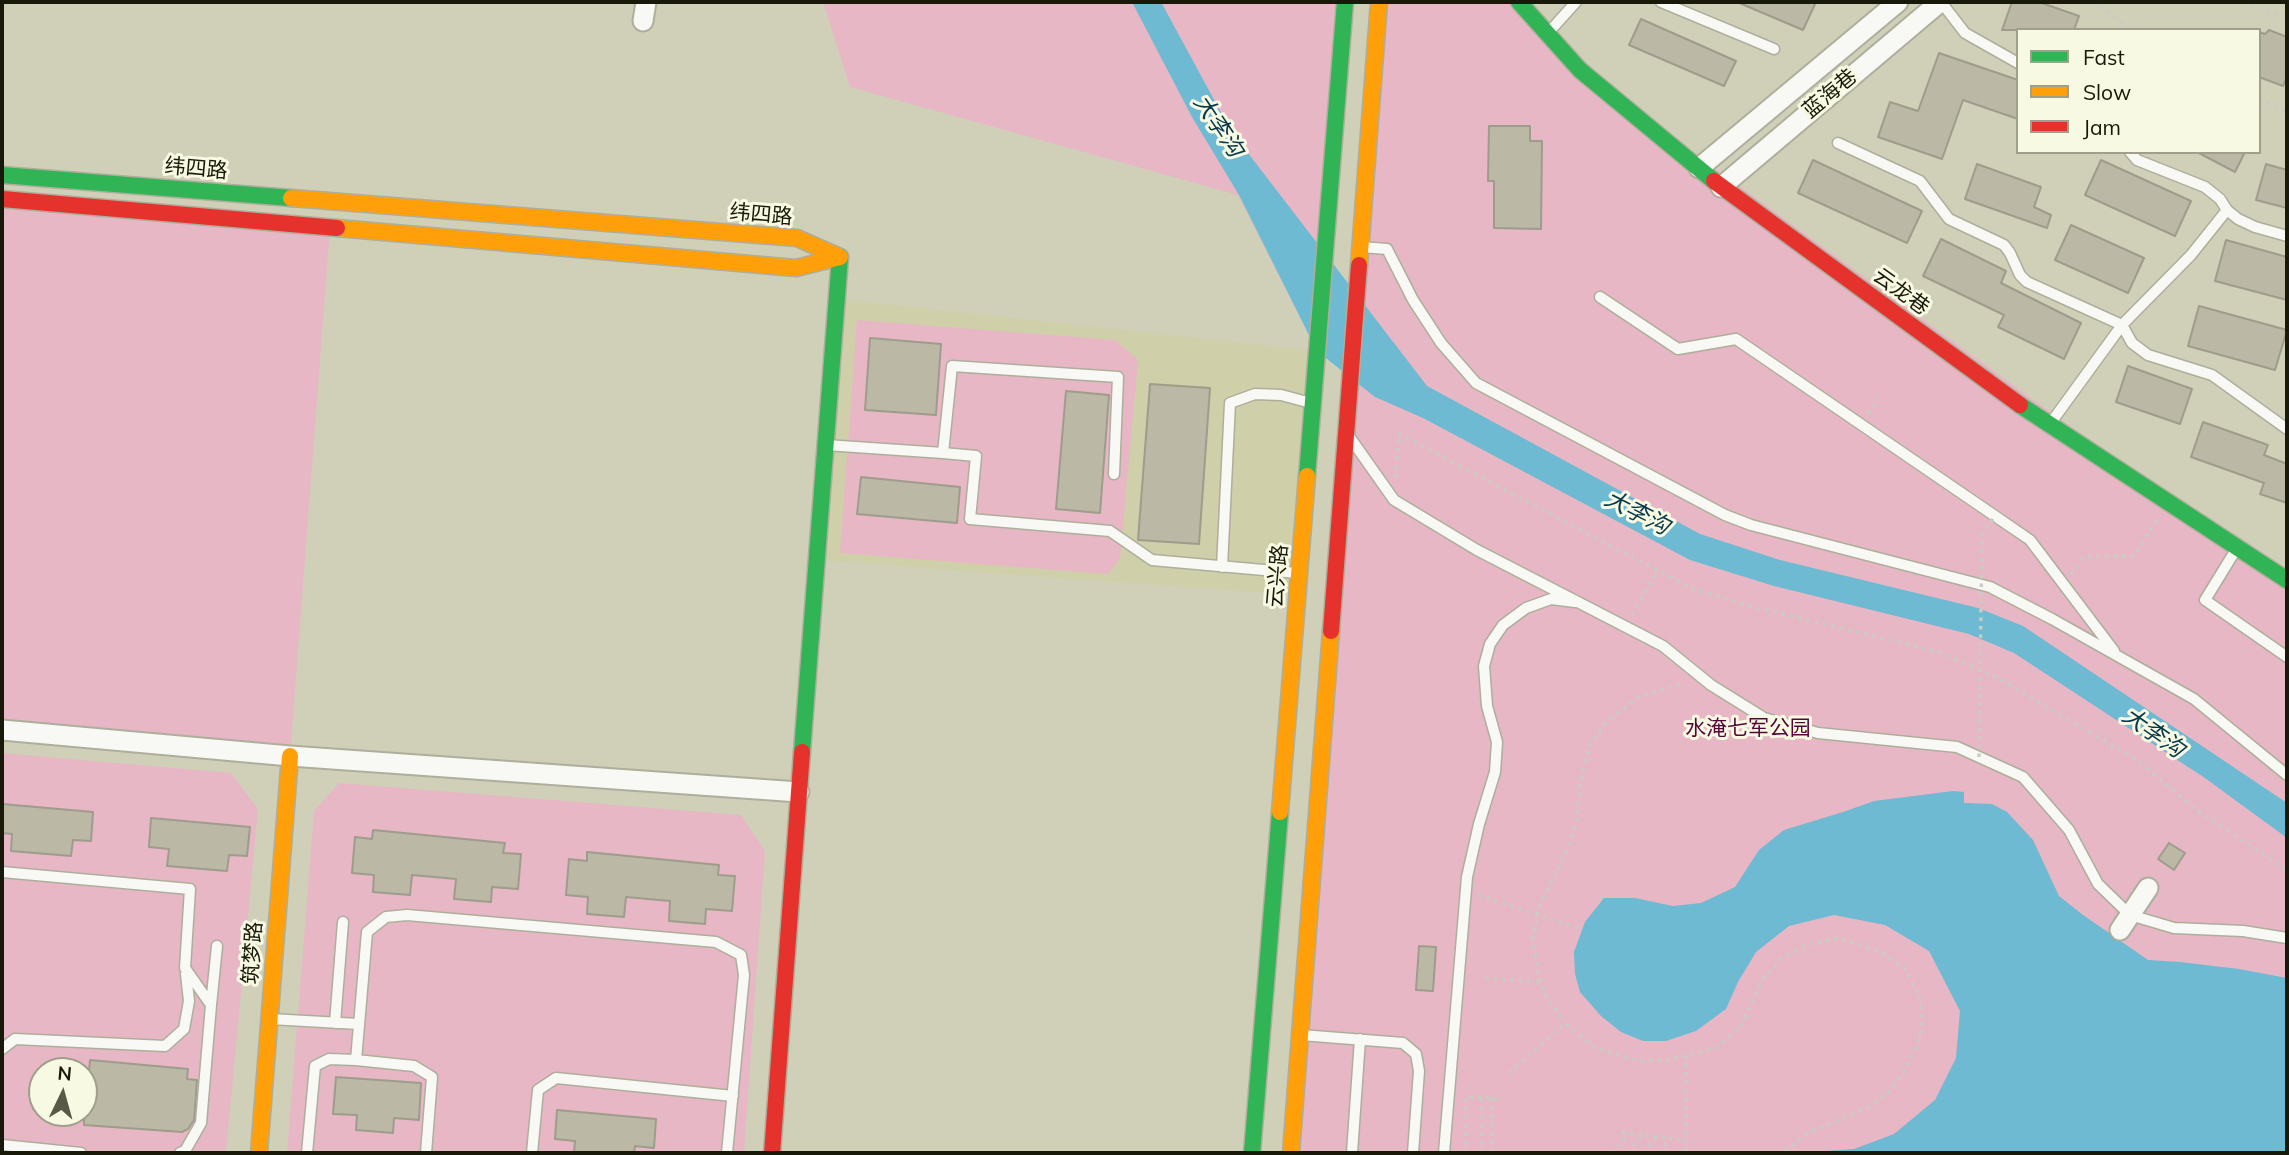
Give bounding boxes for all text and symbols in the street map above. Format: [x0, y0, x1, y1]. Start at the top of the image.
legend [2016, 28, 2261, 154]
text: Fast [2083, 44, 2125, 70]
street label: 蓝海巷 [1798, 64, 1862, 124]
text: Slow [2083, 79, 2131, 105]
water label: 大李沟 [1187, 90, 1249, 162]
text: Jam [2083, 114, 2121, 140]
street label: 纬四路 [164, 154, 228, 184]
street label: 纬四路 [729, 200, 793, 230]
street label: 云龙巷 [1868, 263, 1934, 321]
water label: 大李沟 [1600, 485, 1674, 541]
street label: 云兴路 [1263, 544, 1293, 608]
water label: 大李沟 [2117, 702, 2189, 764]
park label: 水淹七军公园 [1685, 716, 1811, 742]
street label: 筑梦路 [238, 921, 268, 985]
north arrow [28, 1057, 98, 1127]
text: N [56, 1060, 73, 1086]

